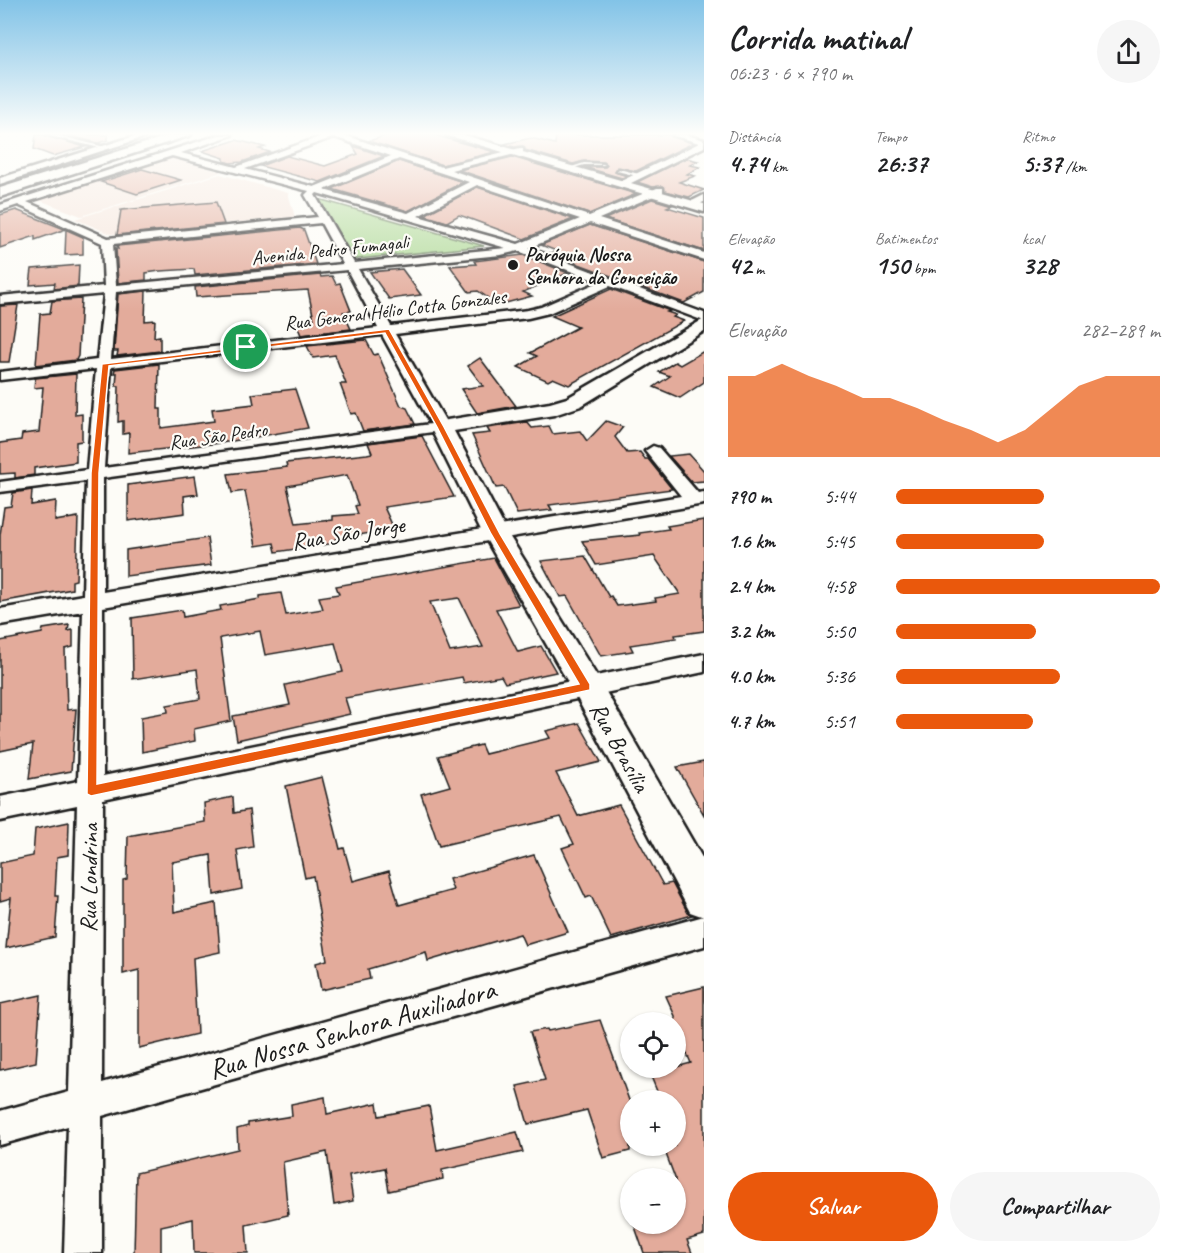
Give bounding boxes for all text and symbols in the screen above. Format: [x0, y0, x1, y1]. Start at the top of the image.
text: Corrida matinal [728, 17, 907, 59]
button: share [1097, 20, 1160, 83]
text: 06:23 · 6 × 790 m [728, 61, 852, 86]
text: Distância [728, 127, 780, 147]
text: Tempo [875, 127, 907, 147]
text: Ritmo [1022, 127, 1054, 147]
text: 4.74 [728, 147, 768, 180]
text: 26:37 [875, 147, 927, 180]
text: 5:37 [1022, 147, 1062, 180]
text: km [768, 157, 788, 177]
text: /km [1062, 157, 1087, 177]
street label: Avenida Pedro Fumagali [250, 229, 412, 271]
text: Elevação [728, 229, 774, 249]
text: Batimentos [875, 229, 937, 249]
text: kcal [1022, 229, 1043, 249]
place label: Paróquia Nossa Senhora da Conceição [525, 242, 678, 290]
text: 42 [728, 249, 751, 282]
text: 150 [875, 249, 910, 282]
text: 328 [1022, 249, 1057, 282]
marker: Paróquia Nossa Senhora da Conceição [506, 258, 520, 272]
text: m [751, 259, 764, 279]
text: bpm [910, 259, 936, 279]
street label: Rua General Hélio Cotta Gonzales [283, 284, 509, 336]
text: Elevação [728, 318, 786, 343]
text: 282–289 m [1081, 318, 1160, 343]
pin [220, 321, 271, 372]
icon: arrive [229, 330, 262, 363]
street label: Rua São Pedro [167, 417, 270, 455]
text: 790 m [728, 484, 771, 509]
text: 5:44 [824, 484, 855, 509]
street label: Rua São Jorge [290, 509, 409, 557]
text: 1.6 km [728, 529, 775, 554]
text: 5:45 [824, 529, 855, 554]
text: 2.4 km [728, 574, 775, 599]
text: 4:58 [824, 574, 855, 599]
text: 3.2 km [728, 619, 775, 644]
text: 5:50 [824, 619, 855, 644]
text: 4.0 km [728, 664, 775, 689]
text: 5:36 [824, 664, 855, 689]
street label: Rua Brasília [583, 697, 658, 798]
text: 4.7 km [728, 709, 774, 734]
text: 5:51 [824, 709, 855, 734]
street label: Rua Londrina [73, 822, 105, 933]
street label: Rua Nossa Senhora Auxiliadora [205, 971, 501, 1087]
map controls [620, 1012, 686, 1234]
button: locate [620, 1012, 686, 1078]
button: + [620, 1090, 686, 1156]
button: − [620, 1168, 686, 1234]
button: Salvar [728, 1172, 938, 1241]
button: Compartilhar [950, 1172, 1160, 1241]

